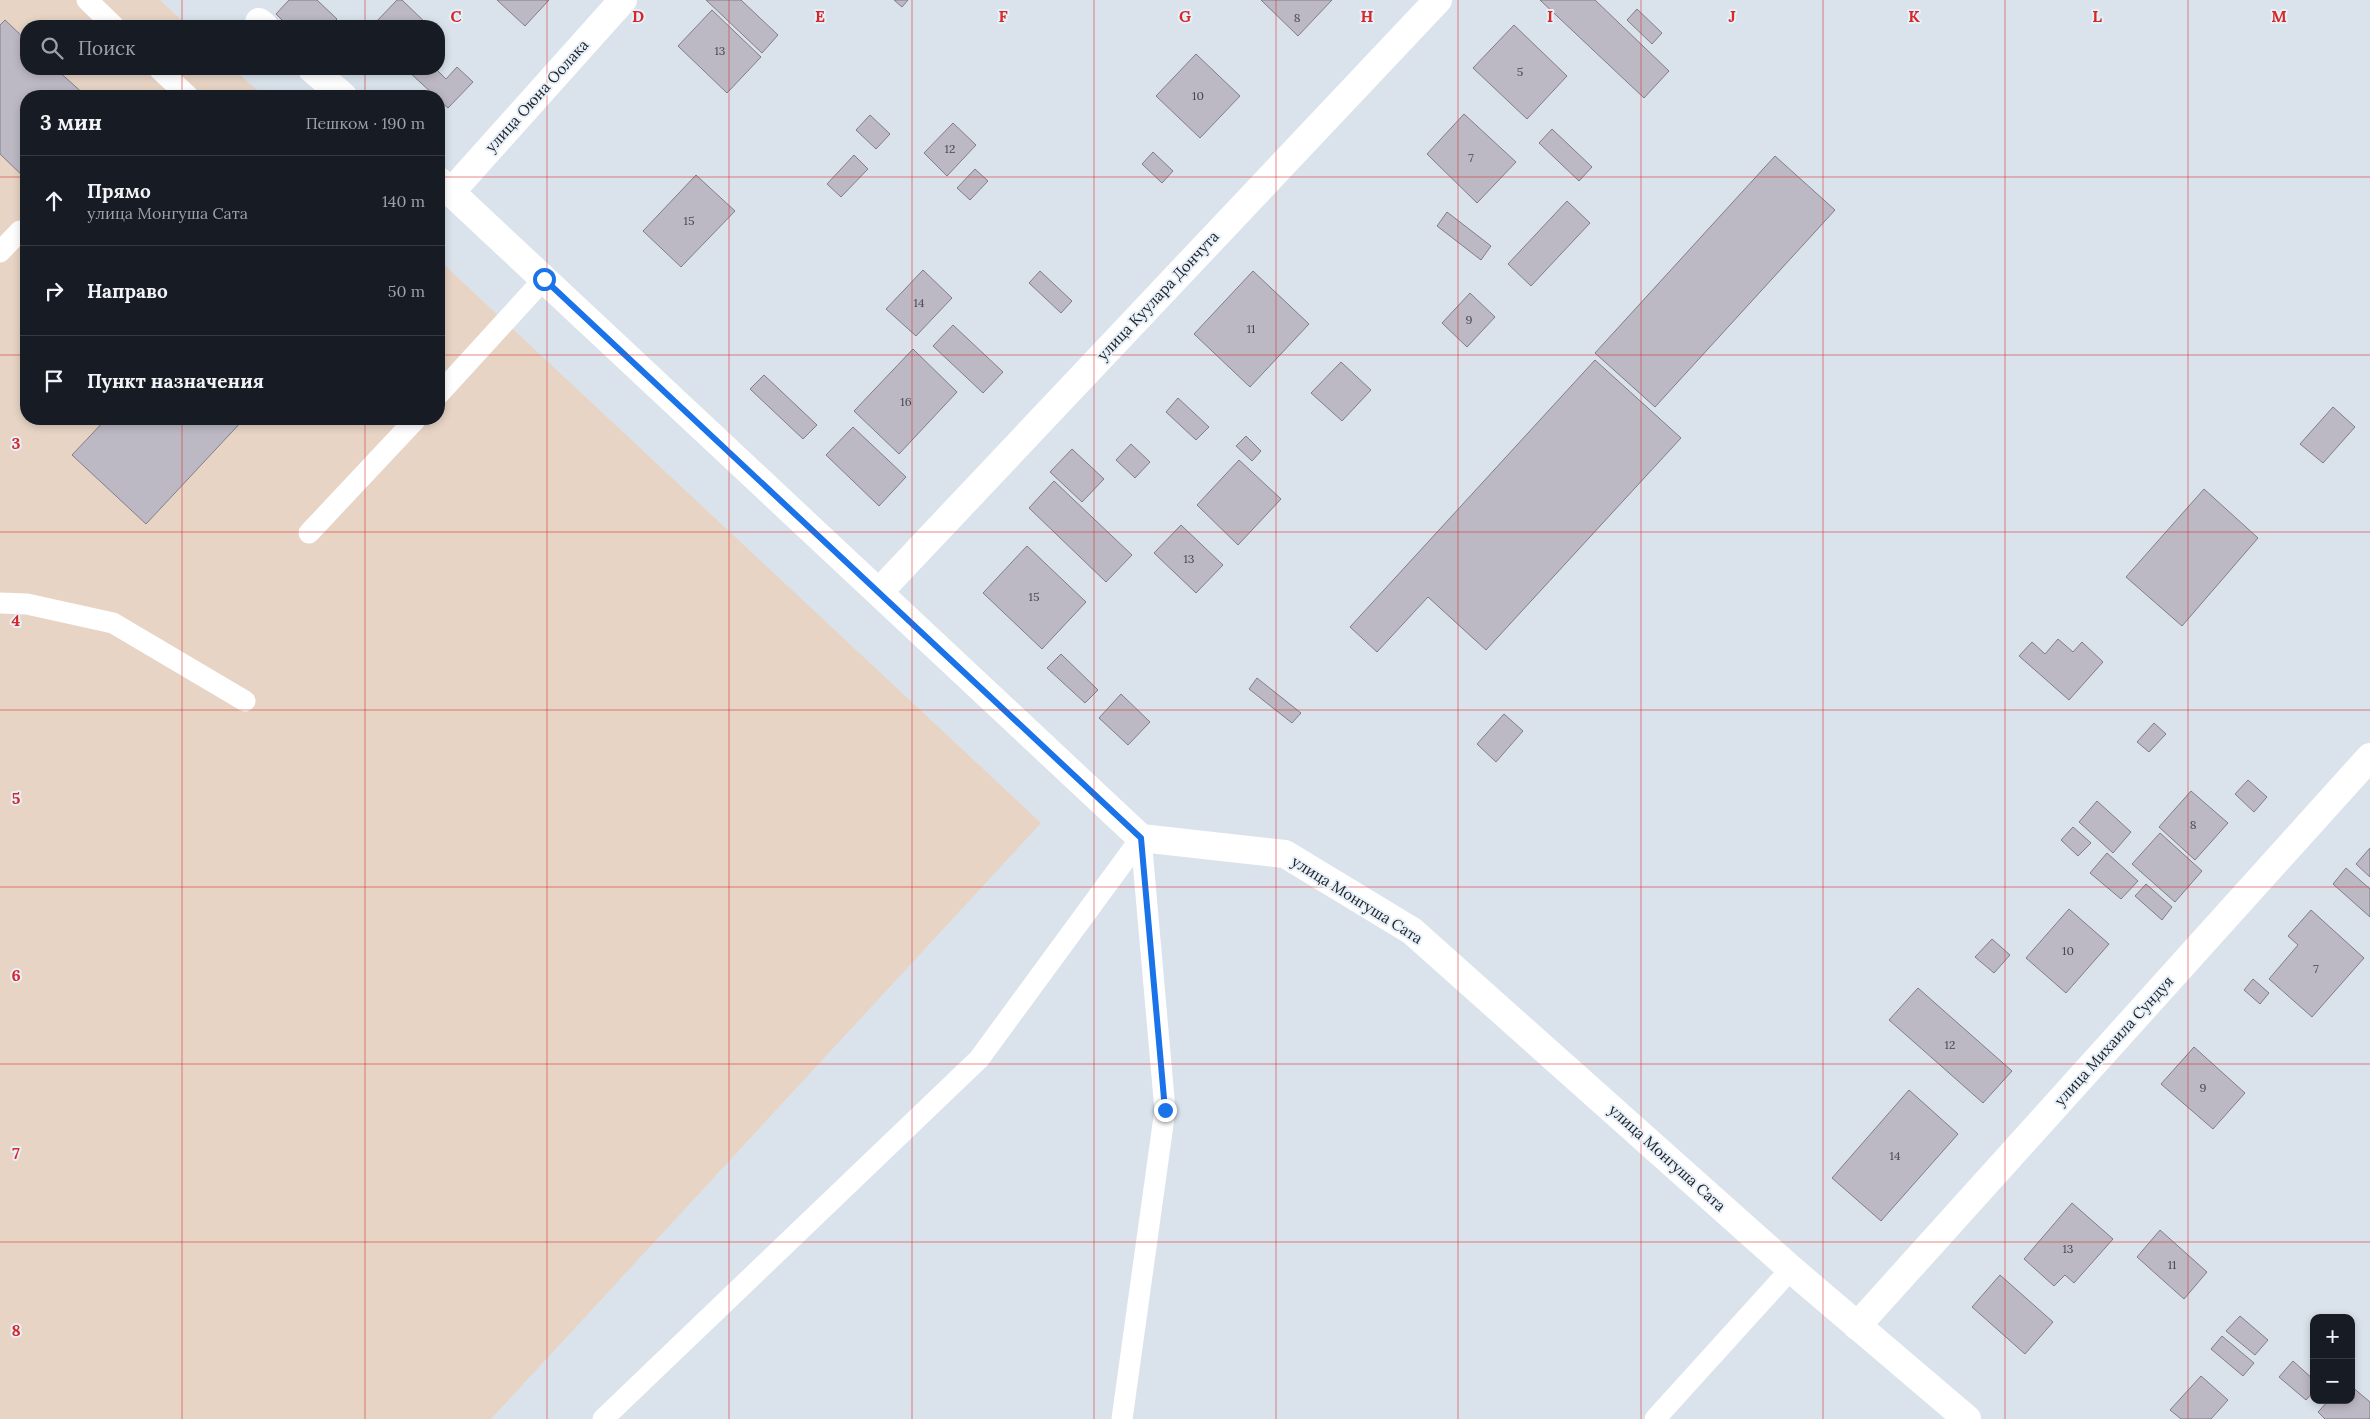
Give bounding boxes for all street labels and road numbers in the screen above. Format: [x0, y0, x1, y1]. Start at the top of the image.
street label: улица Оюна Оолака [481, 35, 592, 156]
street label: улица Куулара Дончута [1093, 227, 1223, 364]
street label: улица Монгуша Сата [1288, 852, 1427, 948]
street label: улица Михаила Сундуя [2050, 972, 2177, 1110]
street label: улица Монгуша Сата [1605, 1100, 1730, 1215]

